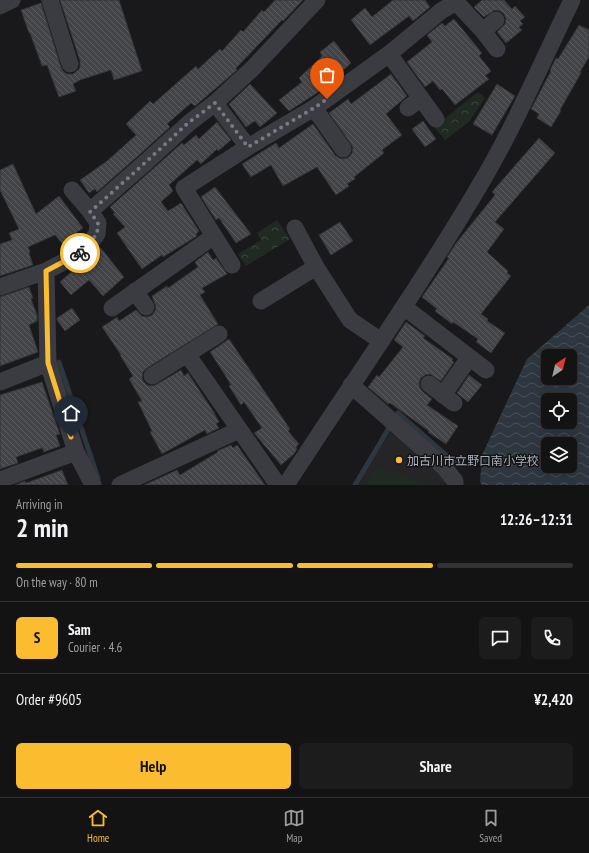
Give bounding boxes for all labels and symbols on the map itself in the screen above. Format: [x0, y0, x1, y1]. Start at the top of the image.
pin [310, 58, 344, 99]
courier [60, 233, 100, 273]
north arrow [541, 349, 577, 385]
pin [54, 396, 88, 437]
place label: 加古川市立野口南小学校 [407, 453, 539, 468]
marker: 加古川市立野口南小学校 [394, 455, 404, 465]

